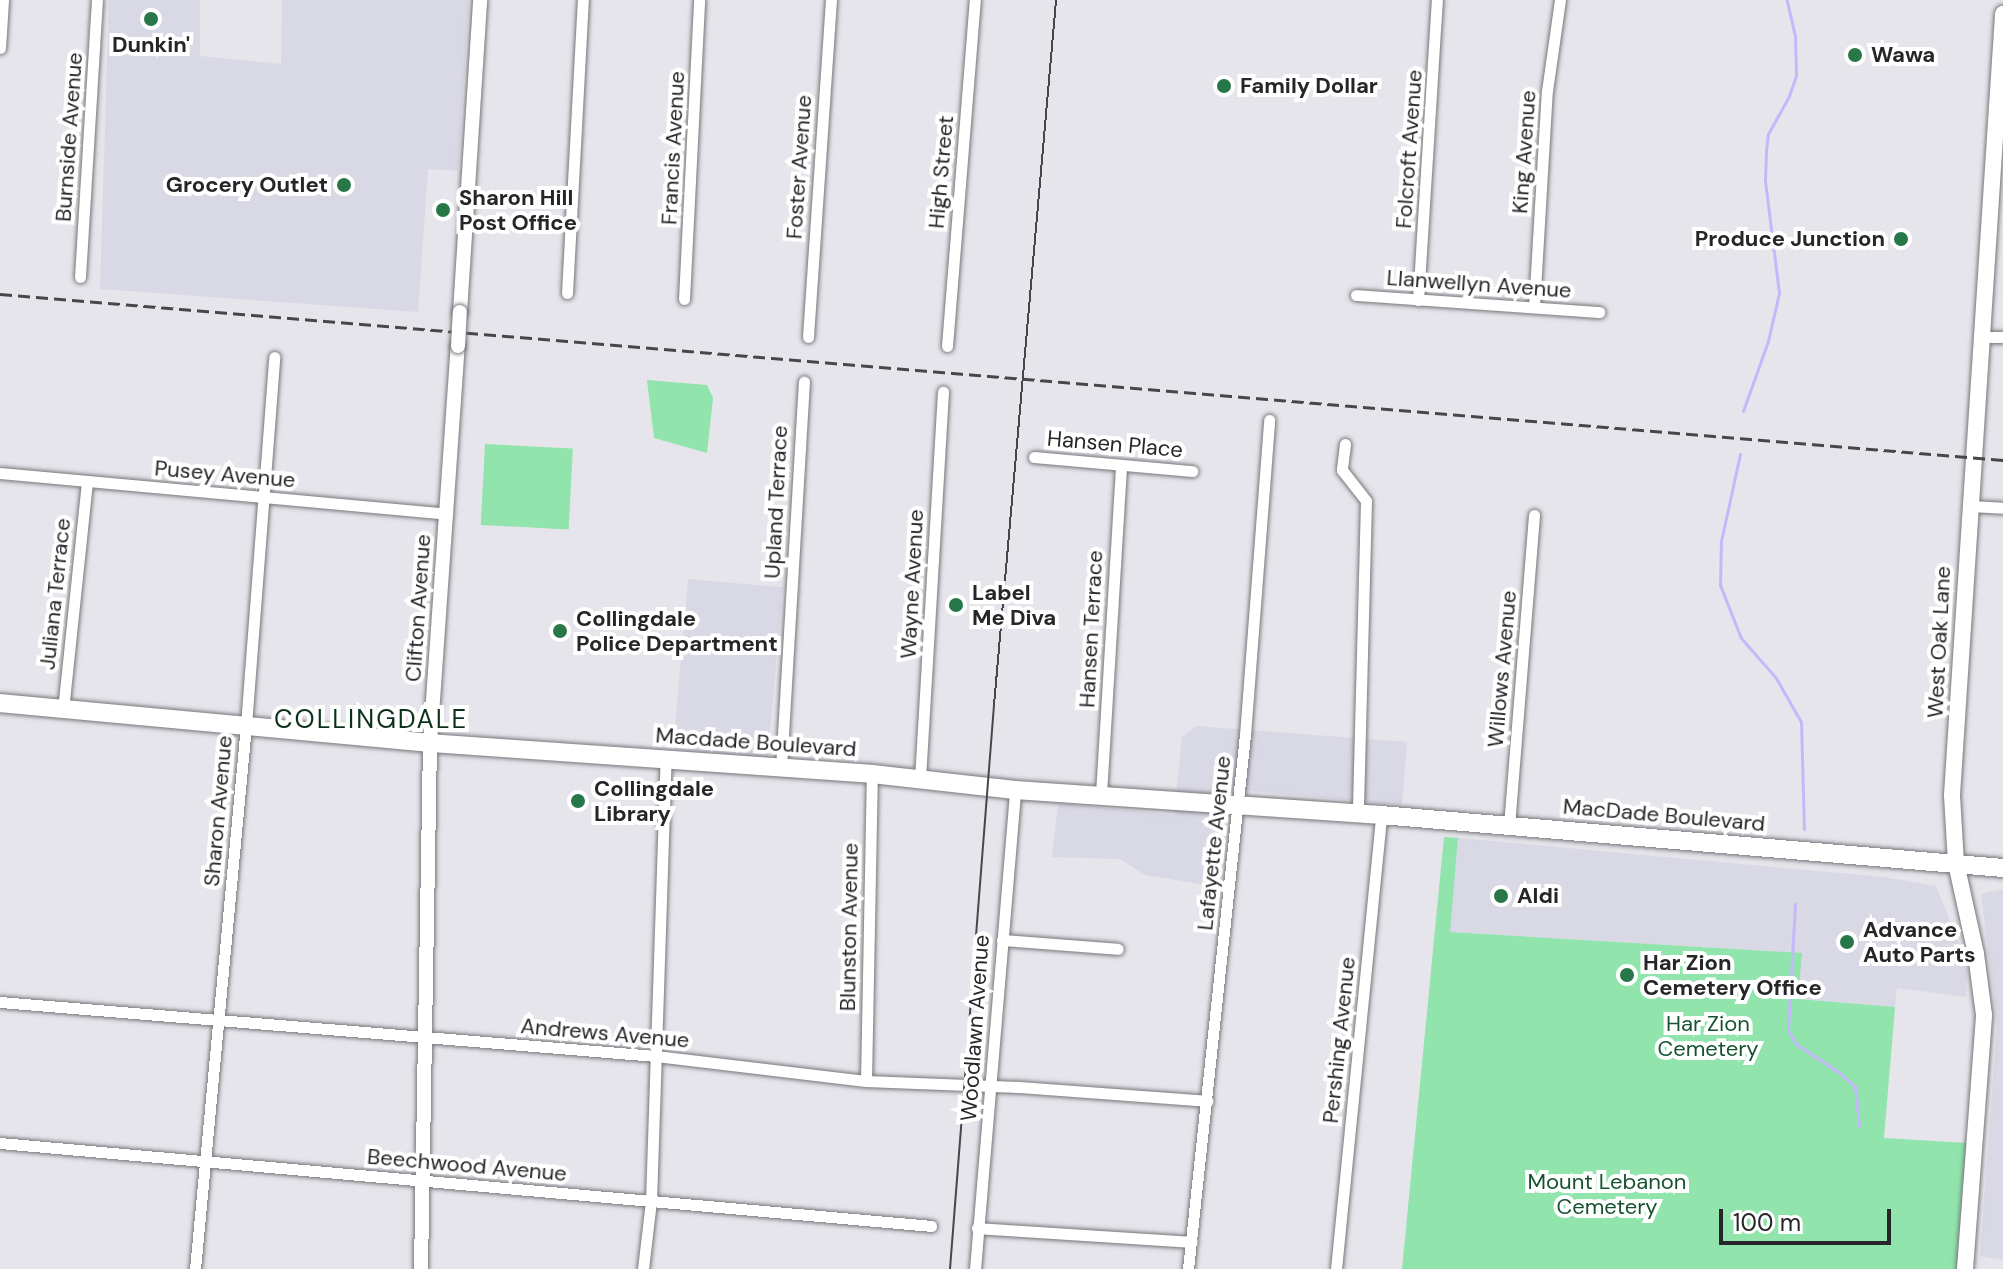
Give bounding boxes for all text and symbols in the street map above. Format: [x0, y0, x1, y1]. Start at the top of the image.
marker: Dunkin' [142, 10, 160, 28]
place label: Dunkin' [112, 32, 190, 58]
place label: Wawa [1871, 42, 1935, 68]
marker: Wawa [1846, 46, 1864, 64]
street label: Burnside Avenue [50, 51, 88, 223]
street label: Folcroft Avenue [1390, 69, 1428, 229]
street label: Francis Avenue [656, 70, 690, 226]
place label: Family Dollar [1240, 73, 1378, 99]
marker: Family Dollar [1215, 77, 1233, 95]
street label: King Avenue [1507, 89, 1541, 215]
street label: Foster Avenue [781, 94, 817, 240]
street label: High Street [923, 114, 959, 230]
place label: Grocery Outlet [166, 172, 328, 198]
marker: Grocery Outlet [335, 176, 353, 194]
place label: Sharon Hill Post Office [459, 184, 577, 236]
marker: Sharon Hill Post Office [434, 201, 452, 219]
place label: Produce Junction [1695, 226, 1885, 252]
marker: Produce Junction [1892, 230, 1910, 248]
street label: Llanwellyn Avenue [1386, 264, 1572, 304]
street label: Upland Terrace [759, 425, 793, 579]
street label: Hansen Place [1046, 425, 1184, 463]
street label: Pusey Avenue [153, 455, 297, 493]
street label: Wayne Avenue [895, 509, 929, 659]
street label: Juliana Terrace [34, 517, 76, 671]
street label: Clifton Avenue [400, 533, 436, 683]
street label: Hansen Terrace [1074, 550, 1108, 708]
street label: West Oak Lane [1922, 565, 1956, 719]
place label: Label Me Diva [972, 579, 1056, 630]
street label: Willows Avenue [1482, 589, 1522, 749]
marker: Label Me Diva [947, 596, 965, 614]
place label: Collingdale Police Department [576, 605, 778, 656]
marker: Collingdale Police Department [551, 622, 569, 640]
district label: COLLINGDALE [274, 704, 468, 736]
street label: Macdade Boulevard [655, 722, 857, 762]
street label: Sharon Avenue [198, 734, 238, 888]
street label: Lafayette Avenue [1192, 754, 1236, 932]
place label: Collingdale Library [594, 775, 714, 826]
marker: Collingdale Library [569, 792, 587, 810]
street label: MacDade Boulevard [1562, 793, 1766, 837]
street label: Blunston Avenue [834, 843, 864, 1011]
place label: Aldi [1517, 883, 1559, 909]
marker: Aldi [1492, 887, 1510, 905]
place label: Advance Auto Parts [1863, 916, 1976, 968]
marker: Advance Auto Parts [1838, 933, 1856, 951]
street label: Woodlawn Avenue [955, 934, 995, 1122]
place label: Har Zion Cemetery Office [1643, 949, 1822, 1000]
street label: Pershing Avenue [1317, 955, 1361, 1125]
marker: Har Zion Cemetery Office [1618, 966, 1636, 984]
park label: Har Zion Cemetery [1657, 1010, 1759, 1062]
street label: Andrews Avenue [520, 1012, 690, 1054]
street label: Beechwood Avenue [366, 1143, 568, 1187]
park label: Mount Lebanon Cemetery [1528, 1168, 1686, 1220]
scale bar [1723, 1193, 1895, 1243]
text: 100 m [1733, 1207, 1801, 1238]

